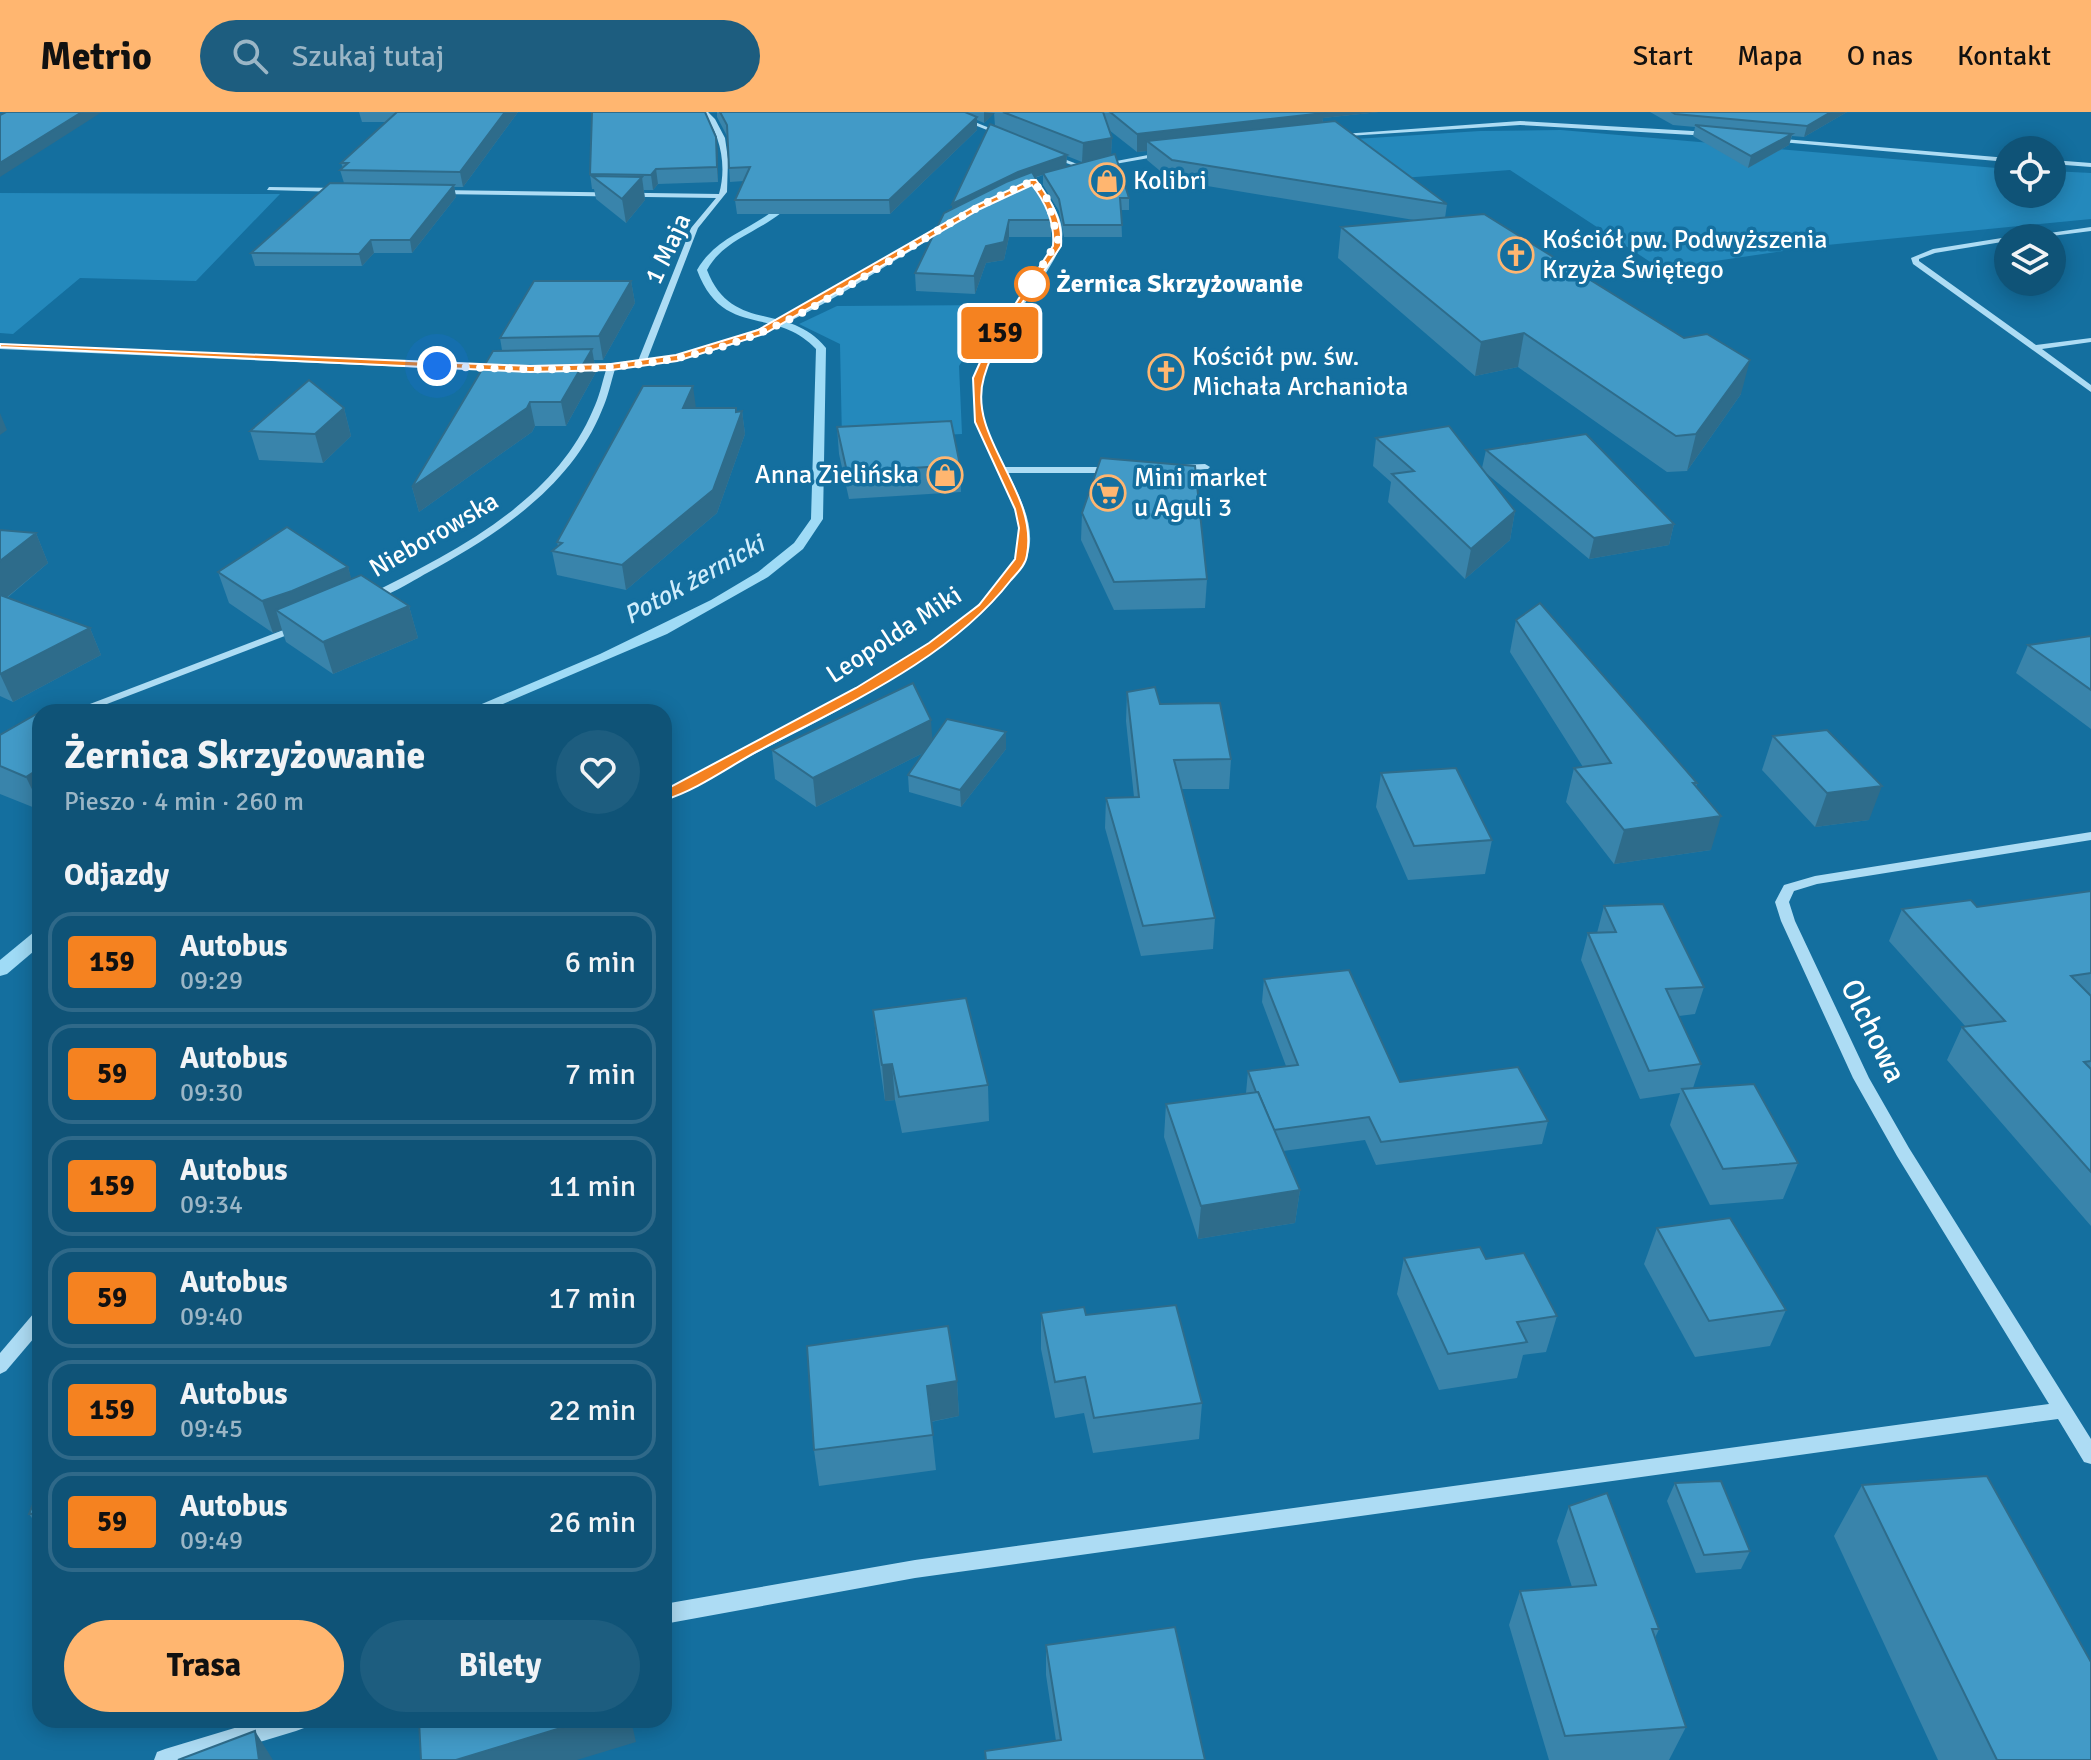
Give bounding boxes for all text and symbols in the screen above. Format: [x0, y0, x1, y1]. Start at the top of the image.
search box [200, 20, 760, 92]
text: Metrio [40, 33, 152, 80]
icon: search [228, 34, 272, 78]
text: Szukaj tutaj [292, 38, 444, 75]
text: Start [1633, 39, 1693, 73]
text: Mapa [1737, 39, 1803, 73]
text: O nas [1847, 39, 1913, 73]
text: Kontakt [1957, 39, 2051, 73]
map controls [1994, 136, 2066, 296]
button: locate [1994, 136, 2066, 208]
shop icon: Kolibri [1088, 162, 1126, 200]
place label: Kolibri [1133, 165, 1207, 197]
street label: 1 Maja [638, 209, 698, 289]
place label: Kościół pw. Podwyższenia Krzyża Świętego [1542, 224, 1827, 286]
button: layers [1994, 224, 2066, 296]
church icon: Kościół pw. Podwyższenia Krzyża Świętego [1497, 236, 1535, 274]
marker: Żernica Skrzyżowanie [1015, 267, 1049, 301]
place label: Żernica Skrzyżowanie [1056, 268, 1303, 300]
line badge: 159 [954, 307, 1046, 359]
text: 159 [977, 316, 1023, 350]
place label: Kościół pw. św. Michała Archanioła [1192, 341, 1408, 403]
your location [417, 346, 457, 386]
church icon: Kościół pw. św. Michała Archanioła [1147, 353, 1185, 391]
shop icon: Anna Zielińska [926, 456, 964, 494]
place label: Anna Zielińska [755, 459, 919, 491]
place label: Mini market u Aguli 3 [1134, 462, 1267, 524]
supermarket icon: Mini market u Aguli 3 [1089, 474, 1127, 512]
street label: Nieborowska [364, 485, 504, 585]
water label: Potok żernicki [618, 527, 772, 632]
street label: Leopolda Miki [820, 579, 968, 691]
button: heart [556, 730, 640, 814]
text: Żernica Skrzyżowanie [64, 732, 425, 779]
text: Pieszo · 4 min · 260 m [64, 786, 304, 818]
text: Odjazdy [64, 857, 169, 894]
text: Autobus [180, 928, 288, 965]
text: 6 min [565, 944, 636, 981]
text: 159 [89, 945, 135, 979]
text: 09:29 [180, 965, 243, 997]
street label: Olchowa [1832, 973, 1914, 1089]
text: Autobus [180, 1040, 288, 1077]
text: 7 min [565, 1056, 636, 1093]
text: 59 [97, 1057, 127, 1091]
text: 09:30 [180, 1077, 243, 1109]
text: Autobus [180, 1152, 288, 1189]
text: 11 min [549, 1168, 636, 1205]
text: 159 [89, 1169, 135, 1203]
text: 09:34 [180, 1189, 243, 1221]
text: Autobus [180, 1264, 288, 1301]
text: 17 min [549, 1280, 636, 1317]
text: 59 [97, 1281, 127, 1315]
text: 09:40 [180, 1301, 243, 1333]
text: Autobus [180, 1376, 288, 1413]
text: 22 min [549, 1392, 636, 1429]
text: 159 [89, 1393, 135, 1427]
text: 09:45 [180, 1413, 243, 1445]
text: Autobus [180, 1488, 288, 1525]
text: 26 min [549, 1504, 636, 1541]
text: 59 [97, 1505, 127, 1539]
text: 09:49 [180, 1525, 243, 1557]
button: Trasa [64, 1620, 344, 1712]
button: Bilety [360, 1620, 640, 1712]

